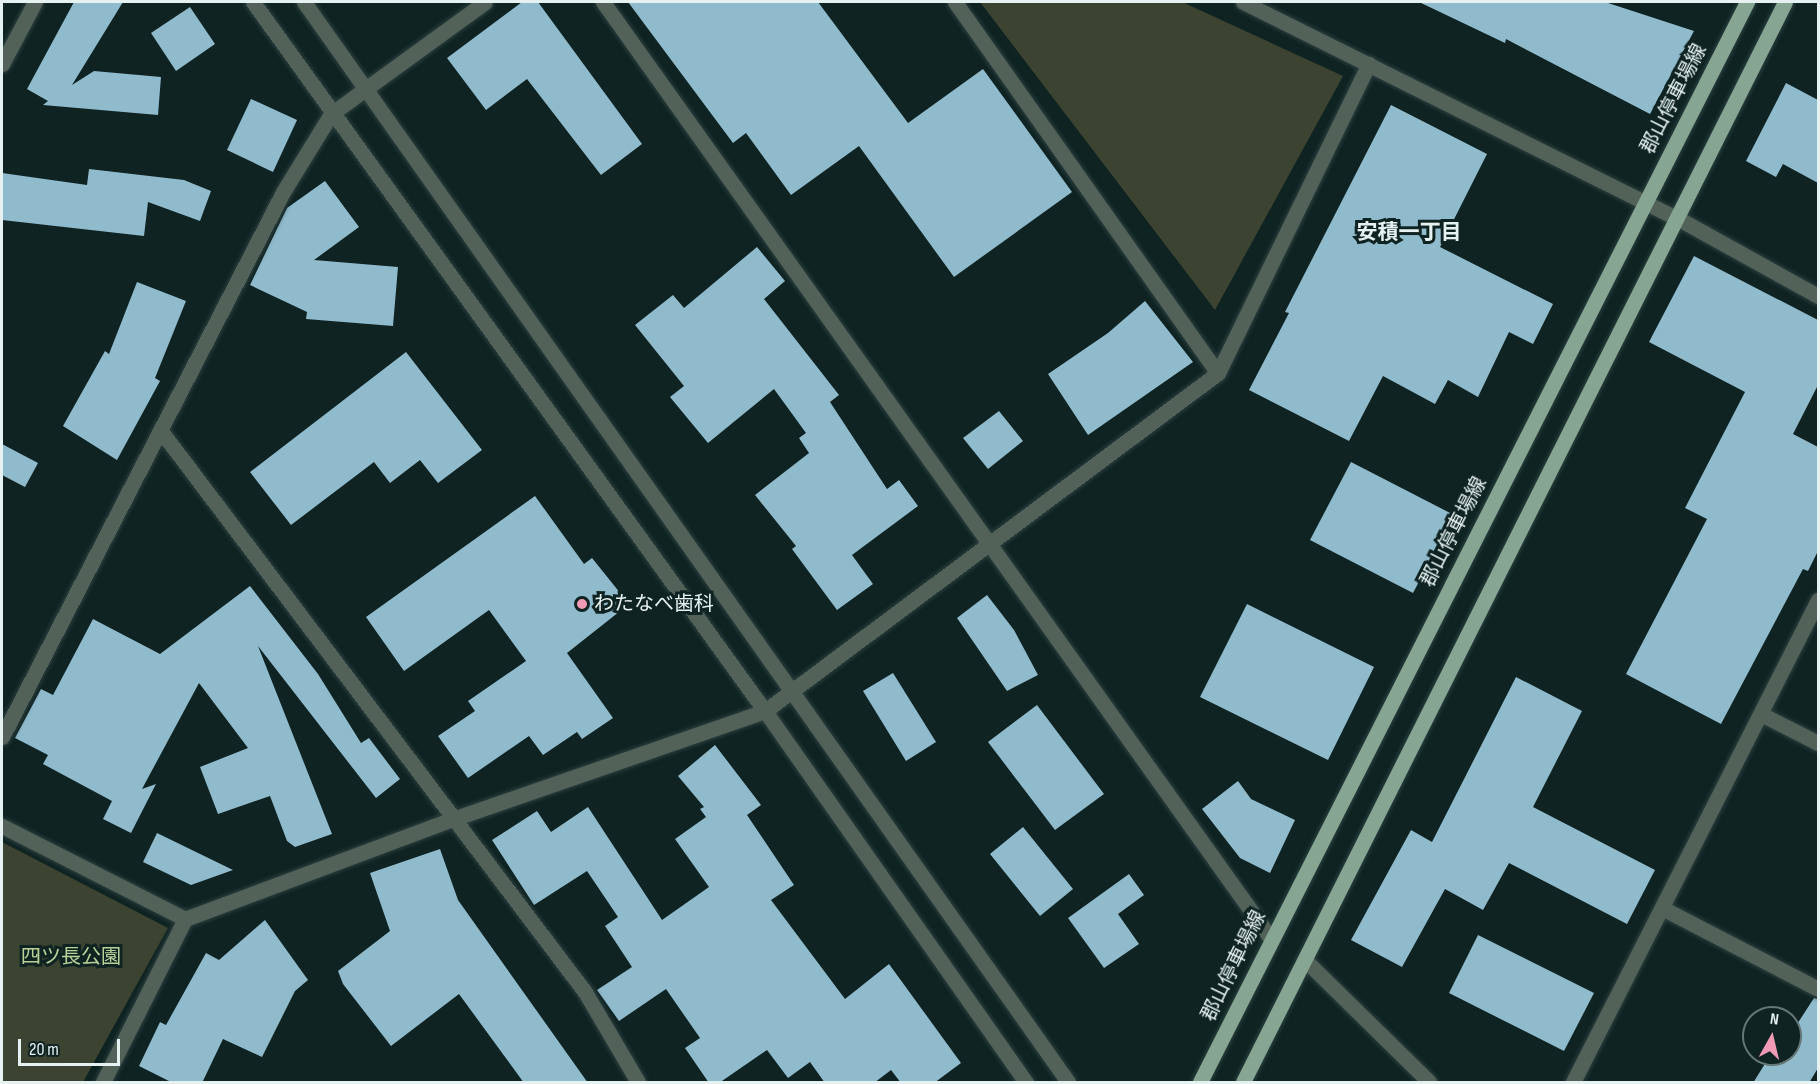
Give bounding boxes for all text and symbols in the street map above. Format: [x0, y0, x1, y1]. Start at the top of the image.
street label: 郡山停車場線 [1636, 40, 1712, 158]
district label: 安積一丁目 [1357, 220, 1461, 246]
street label: 郡山停車場線 [1416, 473, 1492, 591]
place label: わたなべ歯科 [594, 592, 714, 616]
marker: わたなべ歯科 [575, 597, 589, 611]
street label: 郡山停車場線 [1197, 907, 1271, 1025]
park label: 四ツ長公園 [21, 945, 121, 969]
north arrow [1742, 1006, 1802, 1066]
text: N [1769, 1010, 1780, 1030]
scale bar [21, 1027, 123, 1065]
text: 20 m [29, 1039, 59, 1060]

